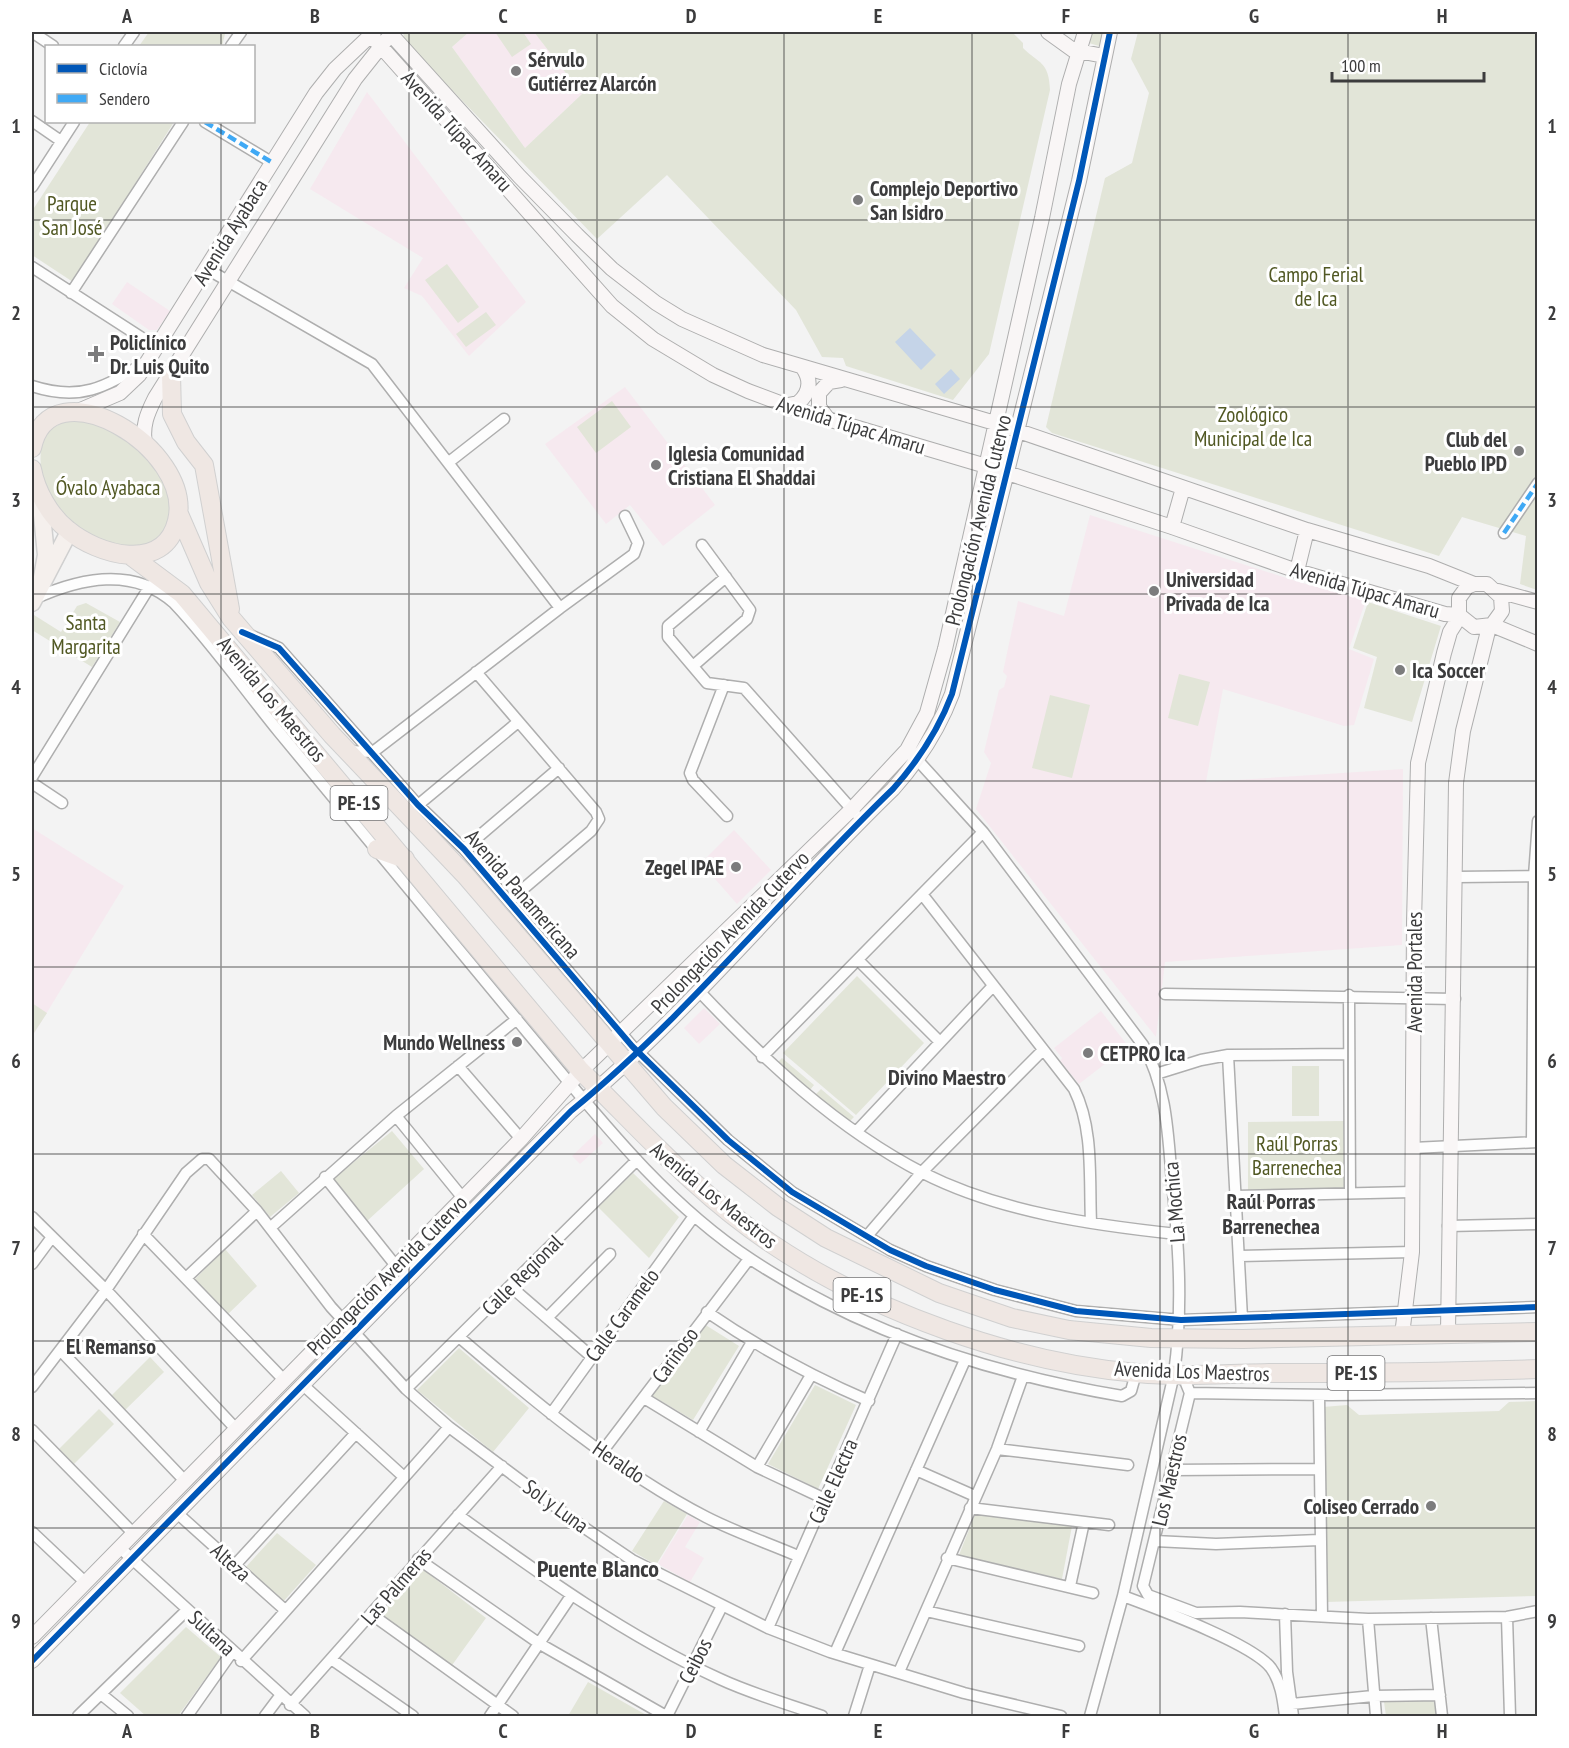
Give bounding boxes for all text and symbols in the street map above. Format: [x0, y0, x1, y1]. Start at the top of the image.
text: A [121, 3, 133, 29]
text: B [310, 3, 320, 29]
text: C [498, 3, 508, 29]
text: D [686, 3, 697, 29]
text: E [874, 3, 882, 29]
text: F [1062, 3, 1070, 29]
text: G [1249, 3, 1259, 29]
text: H [1437, 3, 1447, 29]
legend [45, 45, 255, 123]
scale bar [1332, 45, 1484, 83]
place label: Sérvulo Gutiérrez Alarcón [528, 46, 656, 97]
text: 100 m [1341, 54, 1381, 77]
text: Ciclovía [99, 57, 147, 80]
marker: Sérvulo Gutiérrez Alarcón [509, 64, 523, 78]
street label: Avenida Túpac Amaru [395, 65, 519, 197]
text: Sendero [99, 87, 150, 110]
text: 1 [11, 113, 21, 139]
text: 1 [1547, 113, 1557, 139]
street label: Avenida Ayabaca [187, 174, 273, 290]
place label: Complejo Deportivo San Isidro [870, 175, 1018, 226]
park label: Parque San José [42, 190, 102, 241]
marker: Complejo Deportivo San Isidro [851, 193, 865, 207]
park label: Campo Ferial de Ica [1268, 261, 1364, 312]
text: 2 [11, 300, 21, 326]
text: 2 [1547, 300, 1557, 326]
place label: Policlínico Dr. Luis Quito [110, 329, 209, 380]
marker: Policlínico Dr. Luis Quito [87, 345, 105, 363]
street label: Avenida Túpac Amaru [773, 390, 929, 460]
park label: Zoológico Municipal de Ica [1194, 401, 1312, 452]
street label: Prolongación Avenida Cutervo [939, 412, 1017, 628]
place label: Club del Pueblo IPD [1425, 426, 1508, 477]
place label: Iglesia Comunidad Cristiana El Shaddai [668, 440, 815, 491]
marker: Club del Pueblo IPD [1512, 444, 1526, 458]
marker: Iglesia Comunidad Cristiana El Shaddai [649, 458, 663, 472]
park label: Óvalo Ayabaca [56, 474, 160, 501]
text: 3 [11, 487, 21, 513]
text: 3 [1547, 487, 1557, 513]
street label: Avenida Túpac Amaru [1287, 556, 1443, 624]
place label: Universidad Privada de Ica [1166, 566, 1270, 617]
marker: Universidad Privada de Ica [1147, 584, 1161, 598]
park label: Santa Margarita [51, 609, 121, 660]
street label: Avenida Los Maestros [212, 631, 332, 767]
place label: Ica Soccer [1412, 657, 1486, 684]
marker: Ica Soccer [1393, 663, 1407, 677]
text: 4 [11, 674, 21, 700]
text: 4 [1547, 674, 1557, 700]
road number: PE-1S [330, 786, 388, 820]
street label: Avenida Panamericana [459, 824, 587, 964]
street label: Prolongación Avenida Cutervo [645, 845, 815, 1019]
place label: Zegel IPAE [645, 854, 724, 881]
marker: Zegel IPAE [729, 860, 743, 874]
text: 5 [11, 861, 21, 887]
text: 5 [1547, 861, 1557, 887]
street label: Avenida Portales [1401, 912, 1428, 1032]
place label: Mundo Wellness [383, 1029, 505, 1056]
marker: Mundo Wellness [510, 1035, 524, 1049]
place label: CETPRO Ica [1100, 1040, 1186, 1067]
marker: CETPRO Ica [1081, 1046, 1095, 1060]
text: 6 [11, 1048, 21, 1074]
text: 6 [1547, 1048, 1557, 1074]
district label: Divino Maestro [888, 1063, 1006, 1091]
park label: Raúl Porras Barrenechea [1252, 1130, 1342, 1181]
street label: Avenida Los Maestros [645, 1136, 783, 1254]
street label: La Mochica [1157, 1161, 1191, 1243]
district label: Raúl Porras Barrenechea [1222, 1187, 1320, 1240]
street label: Prolongación Avenida Cutervo [301, 1189, 473, 1361]
street label: Calle Regional [476, 1229, 568, 1321]
text: 7 [11, 1235, 21, 1261]
text: 7 [1547, 1235, 1557, 1261]
street label: Calle Caramelo [579, 1263, 665, 1367]
road number: PE-1S [834, 1278, 890, 1312]
street label: Cariñoso [646, 1322, 704, 1388]
district label: El Remanso [66, 1332, 156, 1360]
street label: Avenida Los Maestros [1114, 1355, 1270, 1387]
road number: PE-1S [1328, 1356, 1384, 1390]
text: 8 [11, 1421, 21, 1447]
text: 8 [1547, 1421, 1557, 1447]
street label: Los Maestros [1145, 1431, 1193, 1529]
street label: Calle Electra [802, 1434, 864, 1528]
street label: Heraldo [588, 1435, 650, 1489]
street label: Sol y Luna [518, 1473, 594, 1539]
place label: Coliseo Cerrado [1303, 1493, 1419, 1520]
marker: Coliseo Cerrado [1424, 1499, 1438, 1513]
street label: Alteza [205, 1537, 257, 1587]
street label: Las Palmeras [355, 1542, 437, 1630]
district label: Puente Blanco [537, 1553, 659, 1584]
street label: Sultana [183, 1604, 241, 1662]
text: 9 [11, 1608, 21, 1634]
text: 9 [1547, 1608, 1557, 1634]
street label: Ceibos [672, 1634, 718, 1688]
text: A [121, 1718, 133, 1744]
text: B [310, 1718, 320, 1744]
text: C [498, 1718, 508, 1744]
text: D [686, 1718, 697, 1744]
text: E [874, 1718, 882, 1744]
text: F [1062, 1718, 1070, 1744]
text: G [1249, 1718, 1259, 1744]
text: H [1437, 1718, 1447, 1744]

